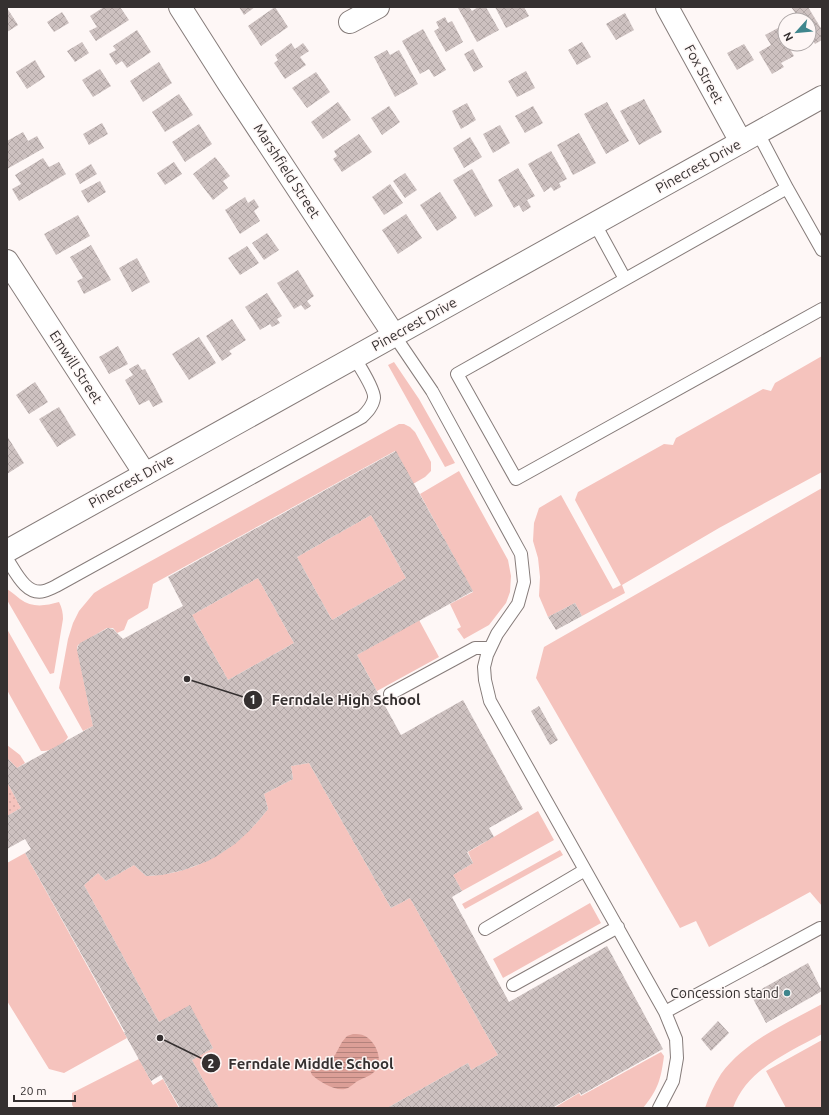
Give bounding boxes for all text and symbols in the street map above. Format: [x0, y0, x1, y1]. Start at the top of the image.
north arrow [777, 12, 817, 52]
text: N [781, 30, 795, 43]
street label: Fox Street [681, 42, 727, 107]
street label: Marshfield Street [251, 121, 324, 222]
street label: Pinecrest Drive [653, 136, 743, 196]
street label: Pinecrest Drive [369, 294, 459, 354]
street label: Emwill Street [46, 327, 106, 407]
street label: Pinecrest Drive [86, 451, 176, 511]
callout: Ferndale High School [243, 686, 429, 713]
text: Ferndale High School [271, 691, 421, 708]
text: 1 [250, 693, 256, 706]
place label: Concession stand [670, 985, 779, 1001]
marker: Concession stand [782, 988, 792, 998]
callout: Ferndale Middle School [201, 1050, 402, 1077]
text: Ferndale Middle School [228, 1055, 394, 1072]
text: 2 [208, 1057, 215, 1070]
scale bar [14, 1077, 75, 1103]
text: 20 m [20, 1084, 47, 1097]

